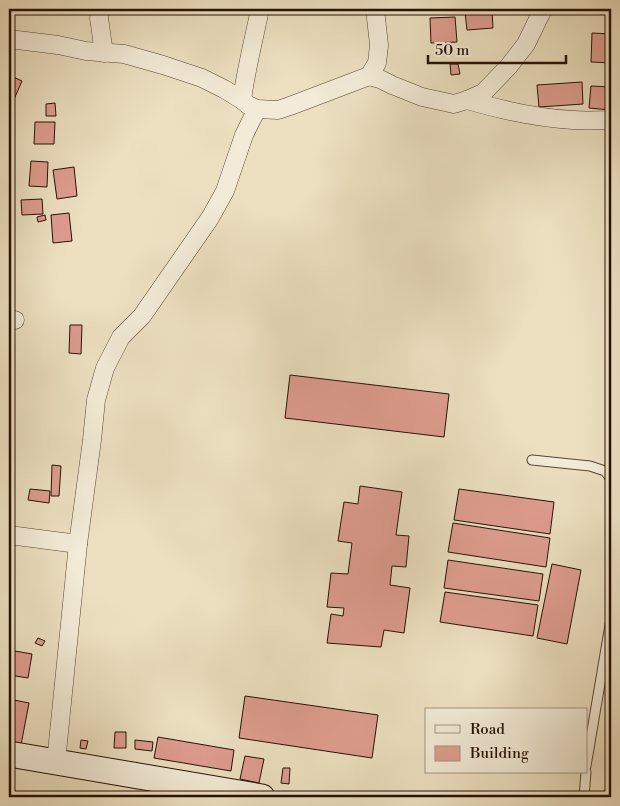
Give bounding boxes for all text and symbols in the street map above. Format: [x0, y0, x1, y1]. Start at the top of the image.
scale bar [428, 32, 565, 64]
text: 50 m [435, 41, 469, 60]
legend [425, 708, 588, 774]
text: Road [470, 720, 505, 739]
text: Building [469, 744, 529, 763]

